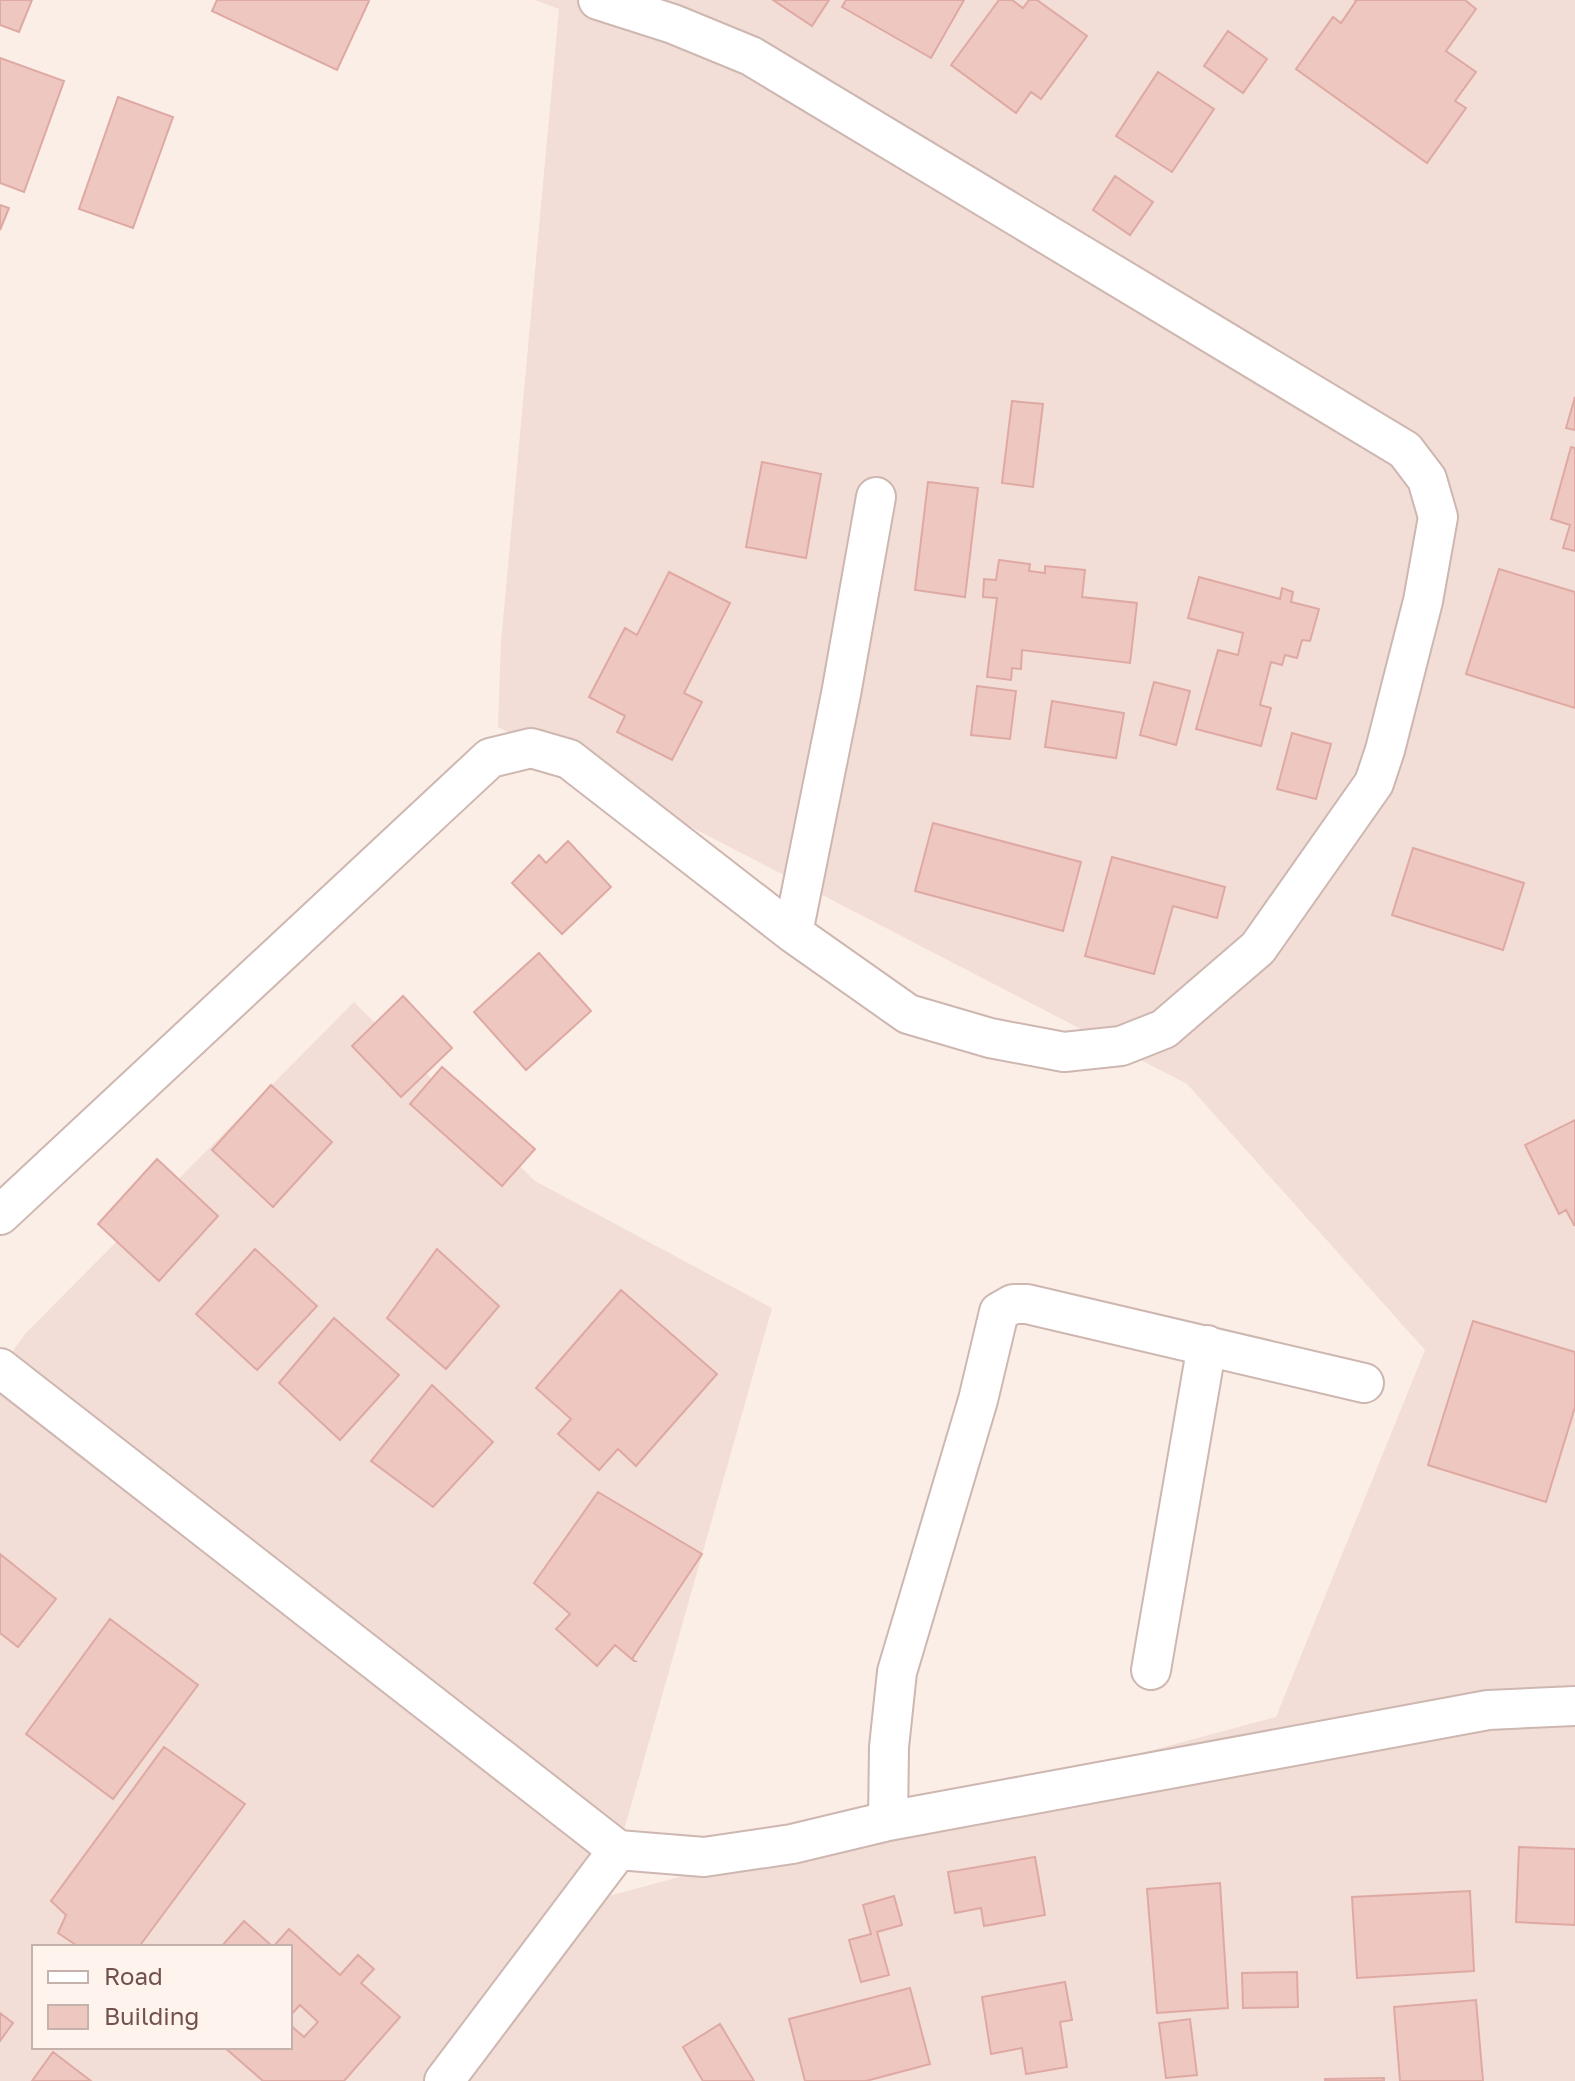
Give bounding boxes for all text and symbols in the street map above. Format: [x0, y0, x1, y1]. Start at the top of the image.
legend [32, 1945, 292, 2049]
text: Road [104, 1961, 163, 1990]
text: Building [104, 2001, 199, 2030]

